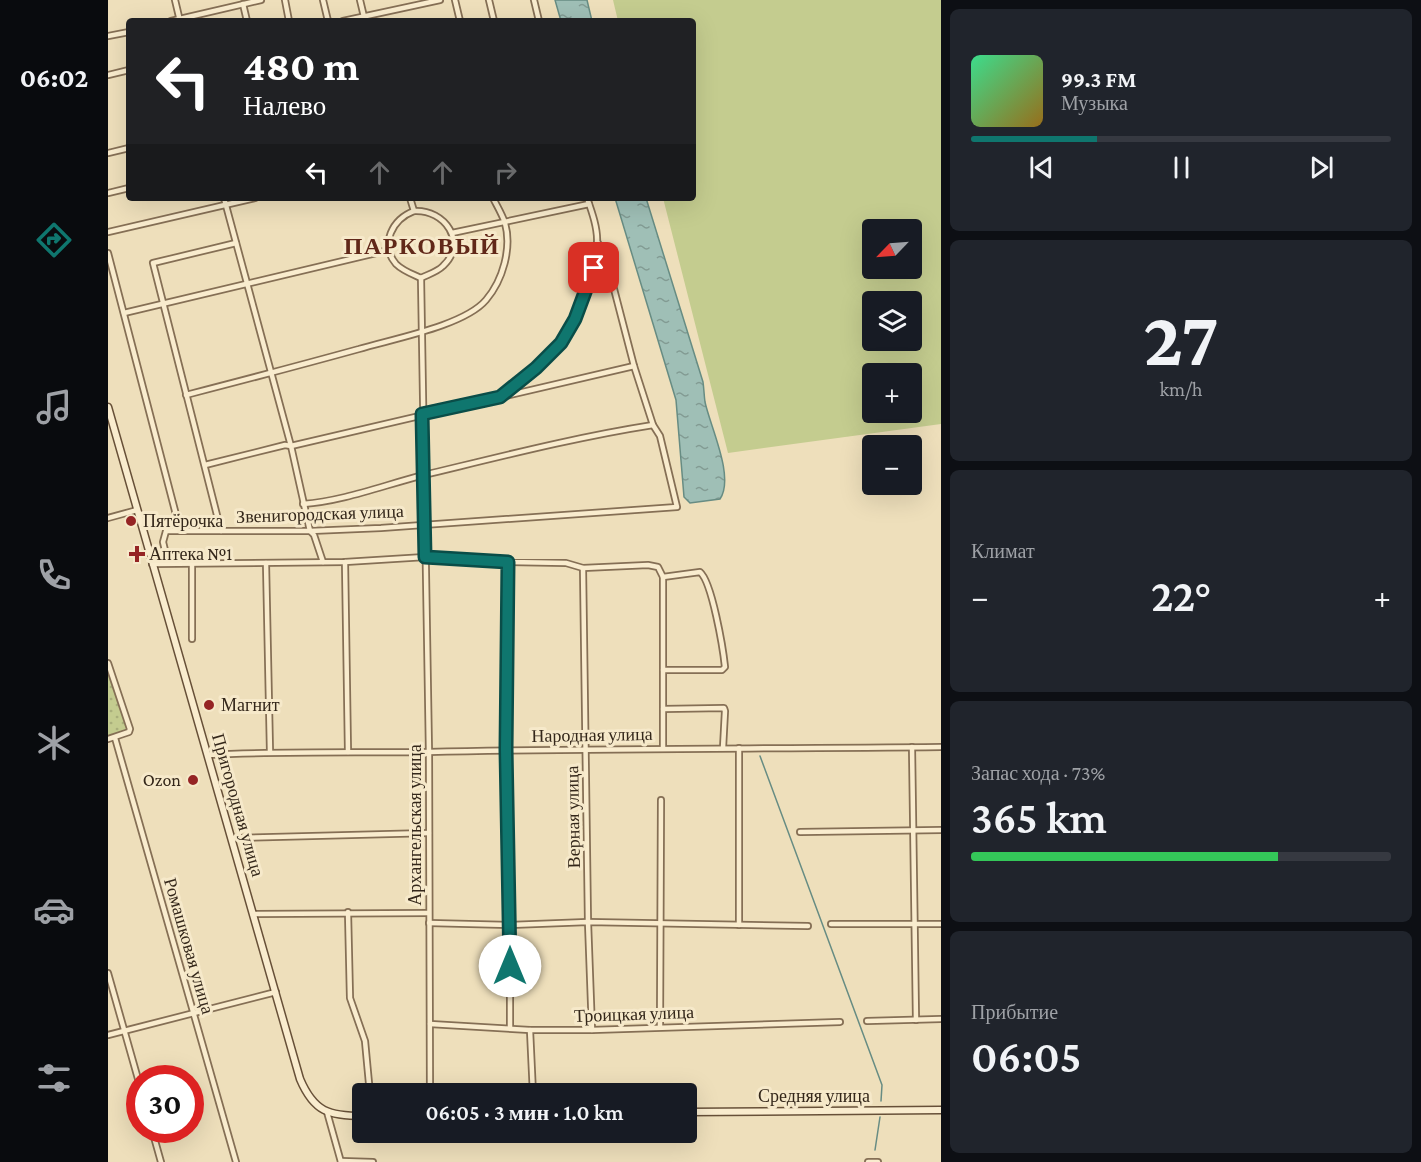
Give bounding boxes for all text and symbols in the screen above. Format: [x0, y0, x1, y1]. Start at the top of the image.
icon: left [144, 42, 222, 120]
text: 480 m [243, 42, 359, 89]
text: 06:02 [20, 63, 88, 93]
text: 99.3 FM [1061, 67, 1136, 92]
text: Налево [243, 91, 326, 121]
text: Музыка [1061, 92, 1128, 114]
icon: previous [1025, 151, 1058, 184]
icon: pause [1165, 151, 1198, 184]
icon: next [1305, 151, 1338, 184]
icon: left [300, 156, 333, 189]
icon: ahead [363, 156, 396, 189]
icon: ahead [426, 156, 459, 189]
icon: right [489, 156, 522, 189]
icon: directions [33, 219, 75, 261]
north arrow [862, 219, 922, 279]
map controls [862, 219, 922, 495]
district label: ПАРКОВЫЙ [344, 232, 500, 259]
pin [568, 242, 619, 293]
icon: arrive [577, 251, 610, 284]
button: layers [862, 291, 922, 351]
text: 27 [1143, 295, 1219, 382]
button: + [862, 363, 922, 423]
text: km/h [1159, 378, 1203, 400]
icon: music [33, 386, 75, 428]
button: − [862, 435, 922, 495]
street label: Звенигородская улица [236, 501, 404, 527]
place label: Пятёрочка [143, 511, 223, 531]
marker: Пятёрочка [124, 514, 138, 528]
text: Климат [971, 540, 1035, 562]
place label: Аптека №1 [149, 544, 232, 564]
marker: Аптека №1 [130, 547, 144, 561]
icon: phone [33, 554, 75, 596]
text: 22° [1151, 571, 1211, 621]
text: − [971, 578, 988, 615]
text: + [1374, 578, 1391, 615]
place label: Магнит [221, 695, 280, 715]
marker: Магнит [202, 698, 216, 712]
icon: climate [33, 722, 75, 764]
street label: Народная улица [531, 724, 653, 746]
street label: Пригородная улица [208, 731, 268, 879]
street label: Архангельская улица [405, 744, 425, 906]
text: Запас хода · 73% [971, 762, 1105, 784]
street label: Верная улица [562, 765, 584, 869]
place label: Ozon [143, 770, 181, 790]
marker: Ozon [186, 773, 200, 787]
text: 365 km [971, 793, 1107, 843]
street label: Ромашковая улица [160, 876, 218, 1016]
icon: car [33, 889, 75, 931]
position arrow [478, 934, 542, 998]
text: Прибытие [971, 1001, 1058, 1023]
street label: Троицкая улица [574, 1002, 694, 1026]
text: 06:05 [971, 1032, 1082, 1082]
icon: filters [33, 1057, 75, 1099]
speed limit sign: 30 [126, 1065, 204, 1143]
street label: Средняя улица [758, 1086, 870, 1106]
text: 06:05 · 3 мин · 1.0 km [426, 1100, 624, 1125]

